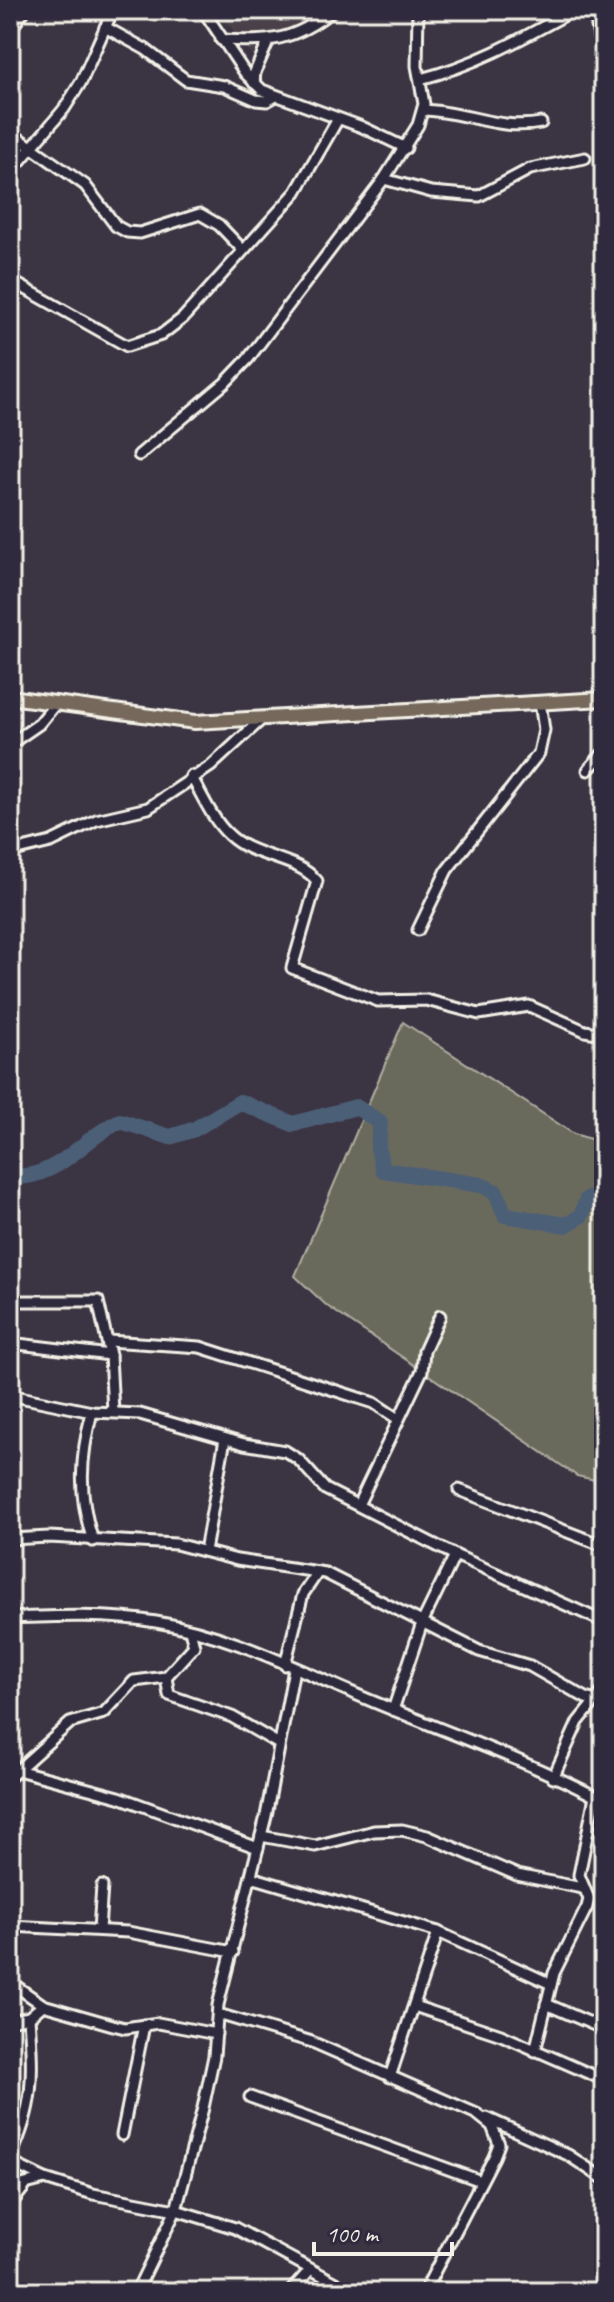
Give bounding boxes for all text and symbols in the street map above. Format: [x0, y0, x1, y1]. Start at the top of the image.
scale bar [314, 2206, 452, 2256]
text: 100 m [326, 2219, 380, 2249]

